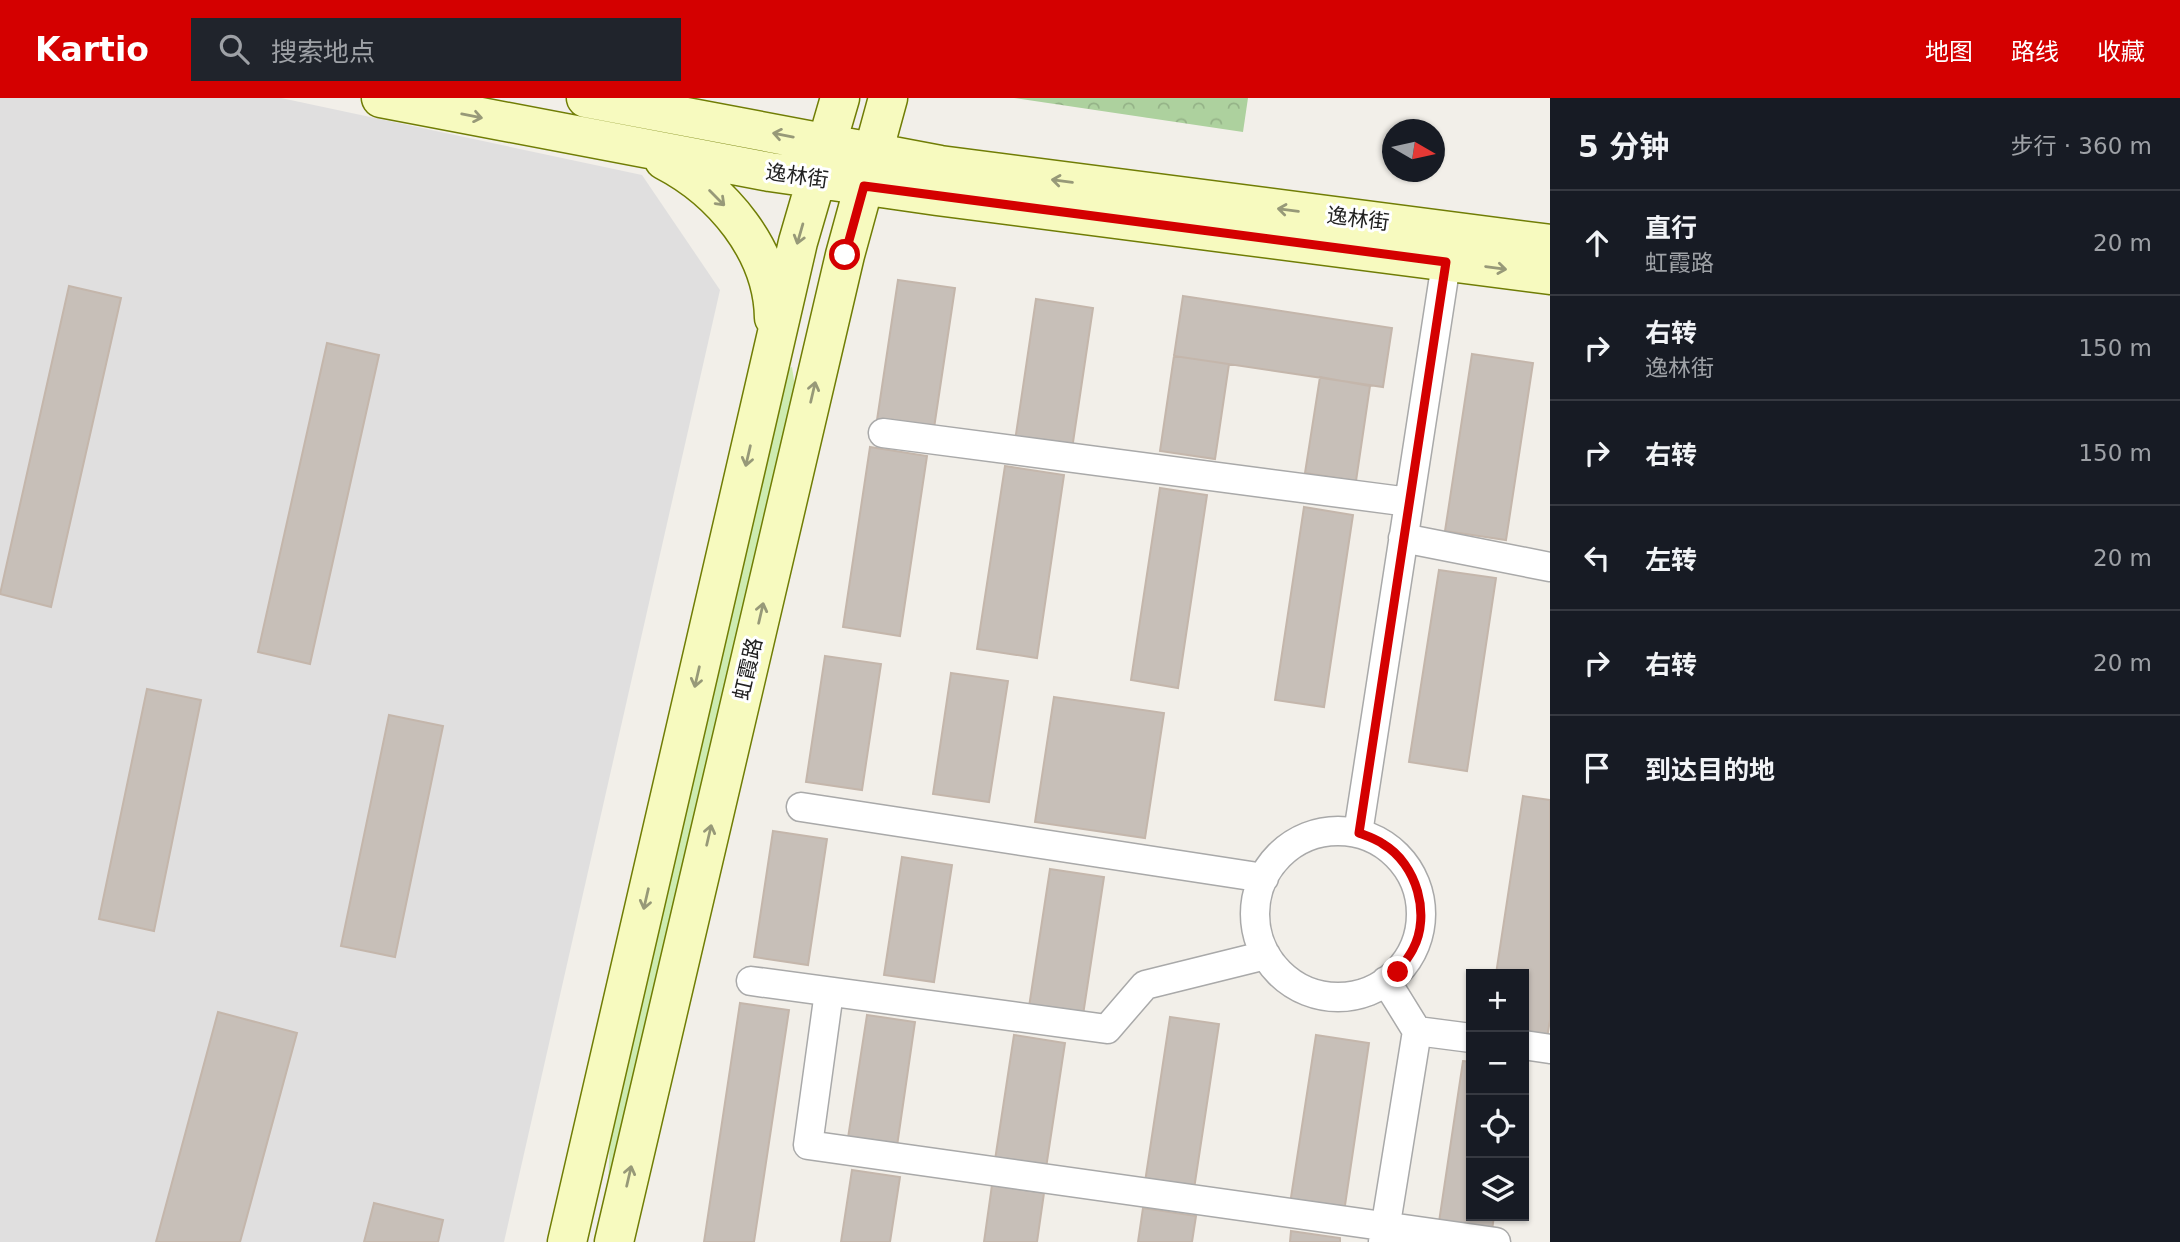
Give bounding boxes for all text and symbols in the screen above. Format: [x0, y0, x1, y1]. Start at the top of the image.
search box [191, 18, 681, 81]
text: Kartio [35, 30, 149, 69]
icon: search [215, 30, 253, 68]
text: 搜索地点 [271, 37, 375, 67]
text: 地图 [1925, 38, 1973, 66]
text: 路线 [2011, 38, 2059, 66]
text: 收藏 [2097, 38, 2145, 66]
one-way arrow [460, 110, 483, 123]
north arrow [1382, 119, 1445, 182]
one-way arrow [772, 127, 795, 141]
text: 5 分钟 [1578, 129, 1669, 164]
text: 步行 · 360 m [2010, 133, 2152, 159]
street label: 逸林街 [764, 160, 830, 192]
one-way arrow [1051, 174, 1074, 187]
one-way arrow [709, 190, 726, 207]
one-way arrow [1277, 203, 1300, 216]
street label: 逸林街 [1325, 203, 1391, 235]
text: 直行 [1645, 213, 1697, 243]
one-way arrow [793, 222, 806, 245]
icon: ahead [1578, 224, 1616, 262]
text: 20 m [2093, 230, 2152, 256]
route start [829, 239, 860, 270]
text: 虹霞路 [1645, 250, 1714, 276]
one-way arrow [1484, 262, 1507, 275]
text: 右转 [1645, 318, 1697, 348]
icon: right [1578, 329, 1616, 367]
text: 150 m [2078, 335, 2152, 361]
text: 逸林街 [1645, 355, 1714, 381]
one-way arrow [807, 381, 821, 404]
icon: right [1578, 434, 1616, 472]
text: 右转 [1645, 440, 1697, 470]
text: 150 m [2078, 440, 2152, 466]
one-way arrow [741, 444, 755, 467]
icon: left [1578, 539, 1616, 577]
text: 左转 [1645, 545, 1697, 575]
text: 20 m [2093, 545, 2152, 571]
one-way arrow [755, 602, 769, 625]
street label: 虹霞路 [729, 636, 767, 702]
icon: right [1578, 644, 1616, 682]
text: 右转 [1645, 650, 1697, 680]
text: 20 m [2093, 650, 2152, 676]
one-way arrow [690, 665, 704, 688]
icon: arrive [1578, 749, 1616, 787]
text: 到达目的地 [1645, 755, 1775, 785]
one-way arrow [703, 824, 717, 847]
one-way arrow [639, 887, 652, 910]
route end [1382, 956, 1413, 987]
map controls [1466, 969, 1529, 1221]
button: + [1466, 969, 1529, 1032]
button: − [1466, 1032, 1529, 1095]
button: locate [1466, 1095, 1529, 1158]
button: layers [1466, 1158, 1529, 1221]
one-way arrow [624, 1165, 637, 1187]

